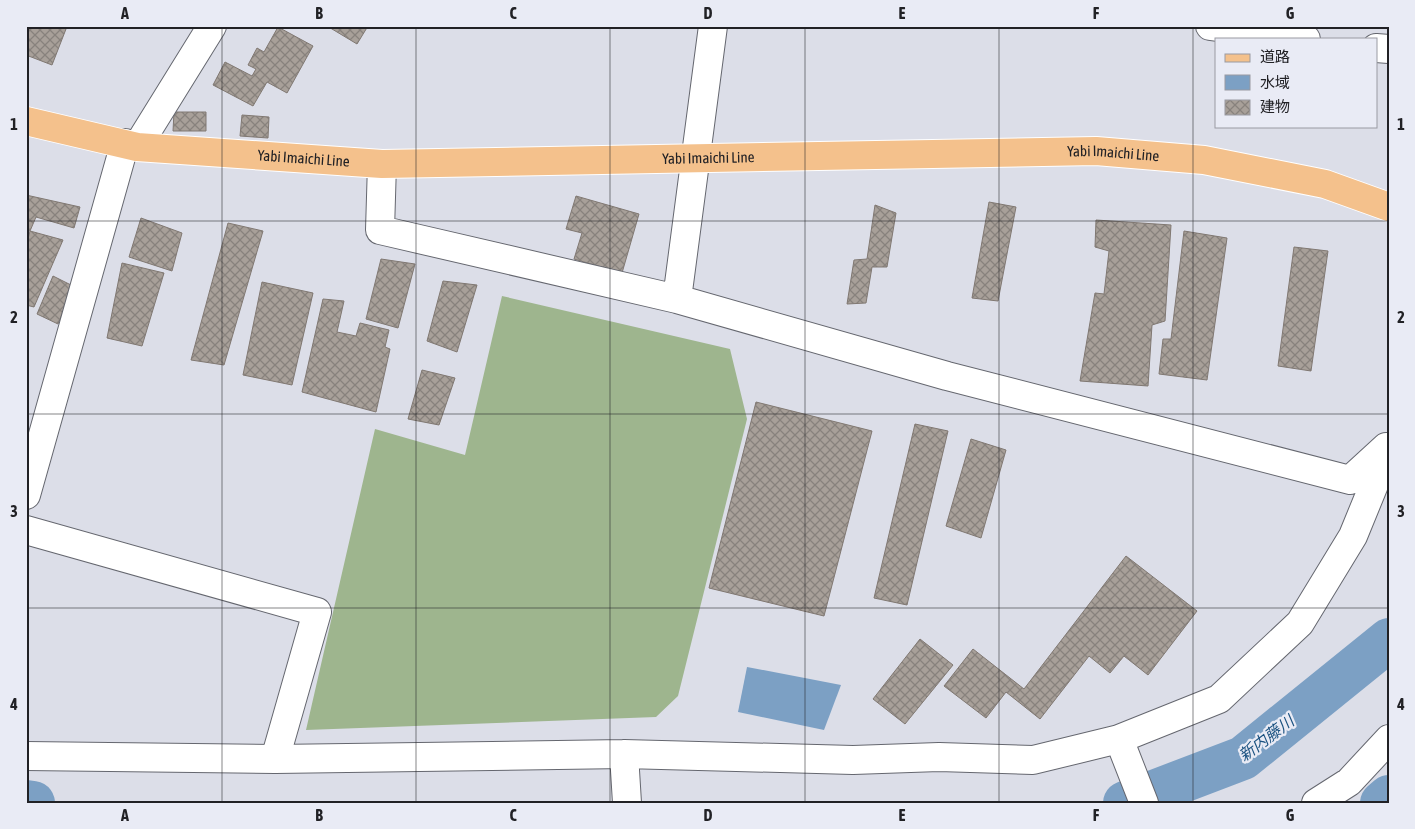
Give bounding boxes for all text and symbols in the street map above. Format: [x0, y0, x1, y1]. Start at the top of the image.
text: A [120, 4, 129, 22]
text: B [315, 4, 323, 22]
text: C [509, 4, 517, 22]
text: D [704, 4, 713, 22]
text: E [899, 4, 906, 22]
text: F [1093, 4, 1100, 22]
text: G [1286, 4, 1295, 22]
legend [1215, 38, 1378, 128]
text: 道路 [1260, 48, 1290, 65]
text: 水域 [1260, 74, 1290, 91]
text: 建物 [1260, 98, 1290, 115]
text: 1 [10, 115, 18, 133]
text: 1 [1397, 115, 1405, 133]
street label: Yabi Imaichi Line [1067, 142, 1160, 164]
street label: Yabi Imaichi Line [257, 146, 350, 170]
street label: Yabi Imaichi Line [662, 148, 755, 167]
text: 2 [10, 308, 18, 326]
text: 2 [1397, 308, 1405, 326]
text: 3 [10, 502, 18, 520]
text: 3 [1397, 502, 1405, 520]
text: 4 [9, 695, 18, 713]
text: 4 [1396, 695, 1405, 713]
water label: 新内藤川 [1235, 710, 1299, 764]
text: A [120, 806, 129, 824]
text: B [315, 806, 323, 824]
text: C [509, 806, 517, 824]
text: D [704, 806, 713, 824]
text: E [899, 806, 906, 824]
text: F [1093, 806, 1100, 824]
text: G [1286, 806, 1295, 824]

